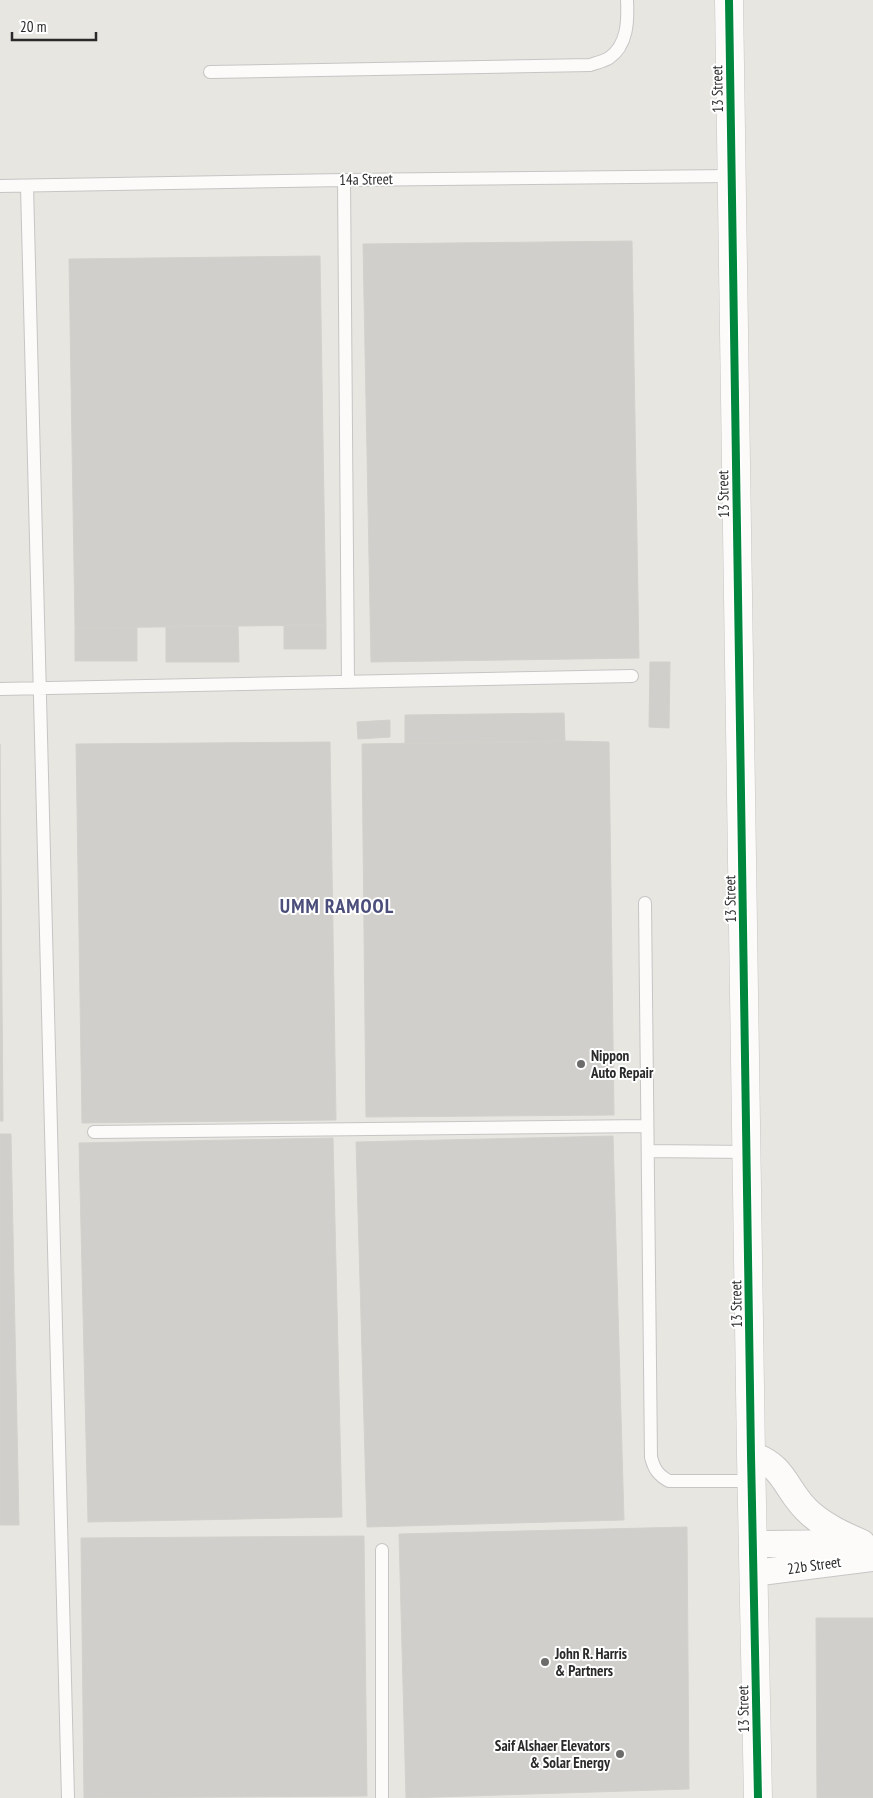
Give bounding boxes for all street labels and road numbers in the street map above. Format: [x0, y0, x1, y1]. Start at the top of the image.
street label: 13 Street [707, 65, 727, 113]
street label: 14a Street [339, 169, 393, 189]
street label: 13 Street [713, 470, 733, 518]
street label: 13 Street [720, 875, 740, 923]
street label: 13 Street [726, 1280, 746, 1328]
street label: 22b Street [786, 1552, 842, 1578]
street label: 13 Street [733, 1685, 753, 1733]

